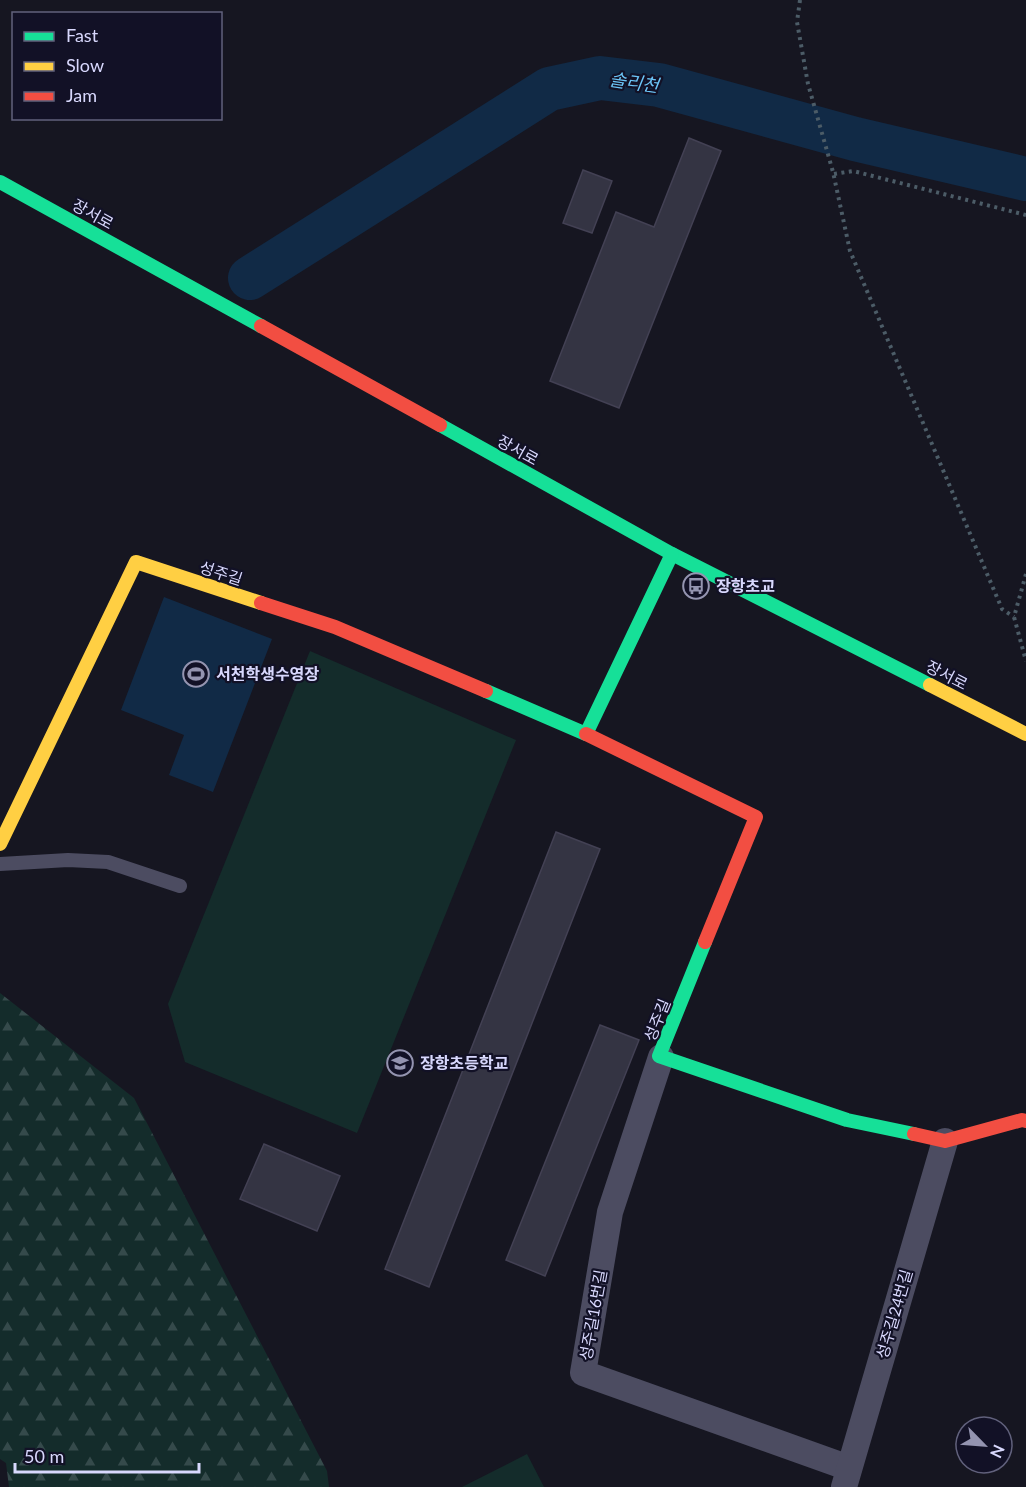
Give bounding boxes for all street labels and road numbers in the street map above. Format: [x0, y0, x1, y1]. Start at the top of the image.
street label: 장서로 [69, 195, 117, 233]
street label: 장서로 [494, 431, 542, 469]
street label: 성주길 [197, 557, 245, 588]
street label: 장서로 [923, 656, 971, 693]
street label: 성주길 [639, 996, 674, 1044]
street label: 성주길24번길 [872, 1267, 915, 1361]
street label: 성주길16번길 [575, 1268, 610, 1362]

